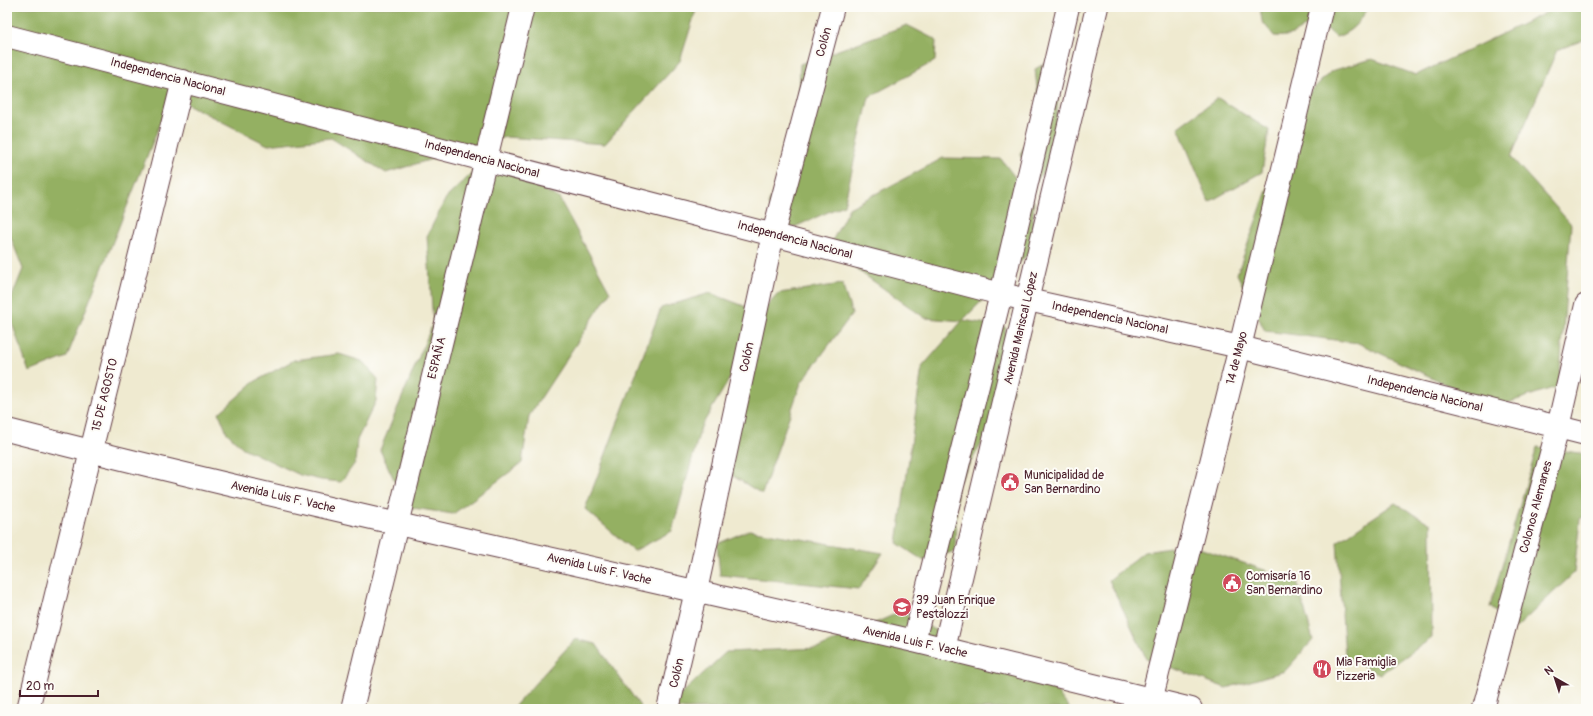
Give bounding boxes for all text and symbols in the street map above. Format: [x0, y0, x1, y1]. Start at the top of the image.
street label: Colón [813, 25, 835, 58]
street label: Independencia Nacional [109, 54, 227, 100]
street label: Independencia Nacional [423, 136, 541, 182]
street label: Independencia Nacional [736, 217, 854, 263]
street label: Avenida Mariscal López [1001, 270, 1041, 386]
street label: Independencia Nacional [1050, 298, 1170, 338]
street label: 14 de Mayo [1223, 329, 1251, 386]
street label: ESPAÑA [424, 335, 450, 381]
street label: Colón [737, 341, 758, 373]
street label: 15 DE AGOSTO [89, 357, 121, 433]
street label: Independencia Nacional [1366, 372, 1484, 416]
street label: Colonos Alemanes [1516, 459, 1556, 555]
place label: Municipalidad de San Bernardino [1024, 468, 1104, 497]
public building icon: Municipalidad de San Bernardino [999, 471, 1021, 493]
street label: Avenida Luis F. Vache [229, 478, 337, 516]
street label: Avenida Luis F. Vache [545, 550, 653, 588]
place label: Comisaría 16 San Bernardino [1246, 569, 1323, 598]
public building icon: Comisaría 16 San Bernardino [1221, 572, 1243, 594]
place label: 39 Juan Enrique Pestalozzi [916, 593, 995, 622]
school or university icon: 39 Juan Enrique Pestalozzi [891, 596, 913, 618]
street label: Avenida Luis F. Vache [861, 623, 969, 661]
place label: Mia Famiglia Pizzeria [1336, 655, 1397, 684]
street label: Colón [666, 656, 688, 689]
restaurant icon: Mia Famiglia Pizzeria [1311, 658, 1333, 680]
north arrow [1535, 658, 1575, 698]
text: N [1542, 663, 1556, 678]
scale bar [20, 672, 98, 698]
text: 20 m [26, 679, 55, 694]

